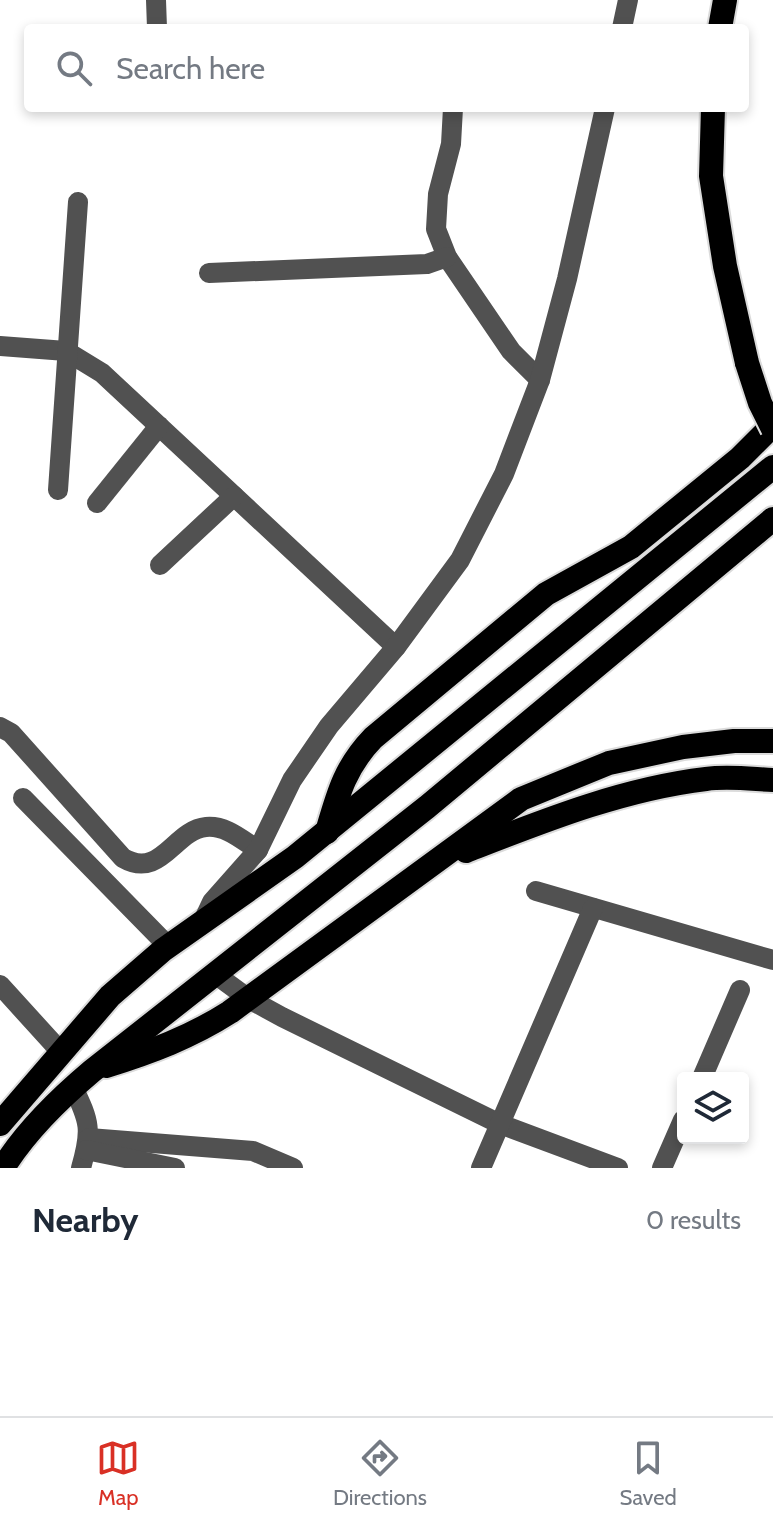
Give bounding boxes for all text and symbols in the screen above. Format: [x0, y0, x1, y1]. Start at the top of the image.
search box [24, 24, 749, 112]
icon: search [52, 46, 96, 90]
text: Search here [116, 50, 265, 87]
map controls [677, 1072, 749, 1144]
button: layers [677, 1072, 749, 1144]
text: Nearby [32, 1199, 139, 1241]
text: 0 results [646, 1204, 741, 1236]
tab: Map [96, 1436, 140, 1511]
tab: Directions [333, 1436, 427, 1511]
tab: Saved [620, 1436, 677, 1511]

